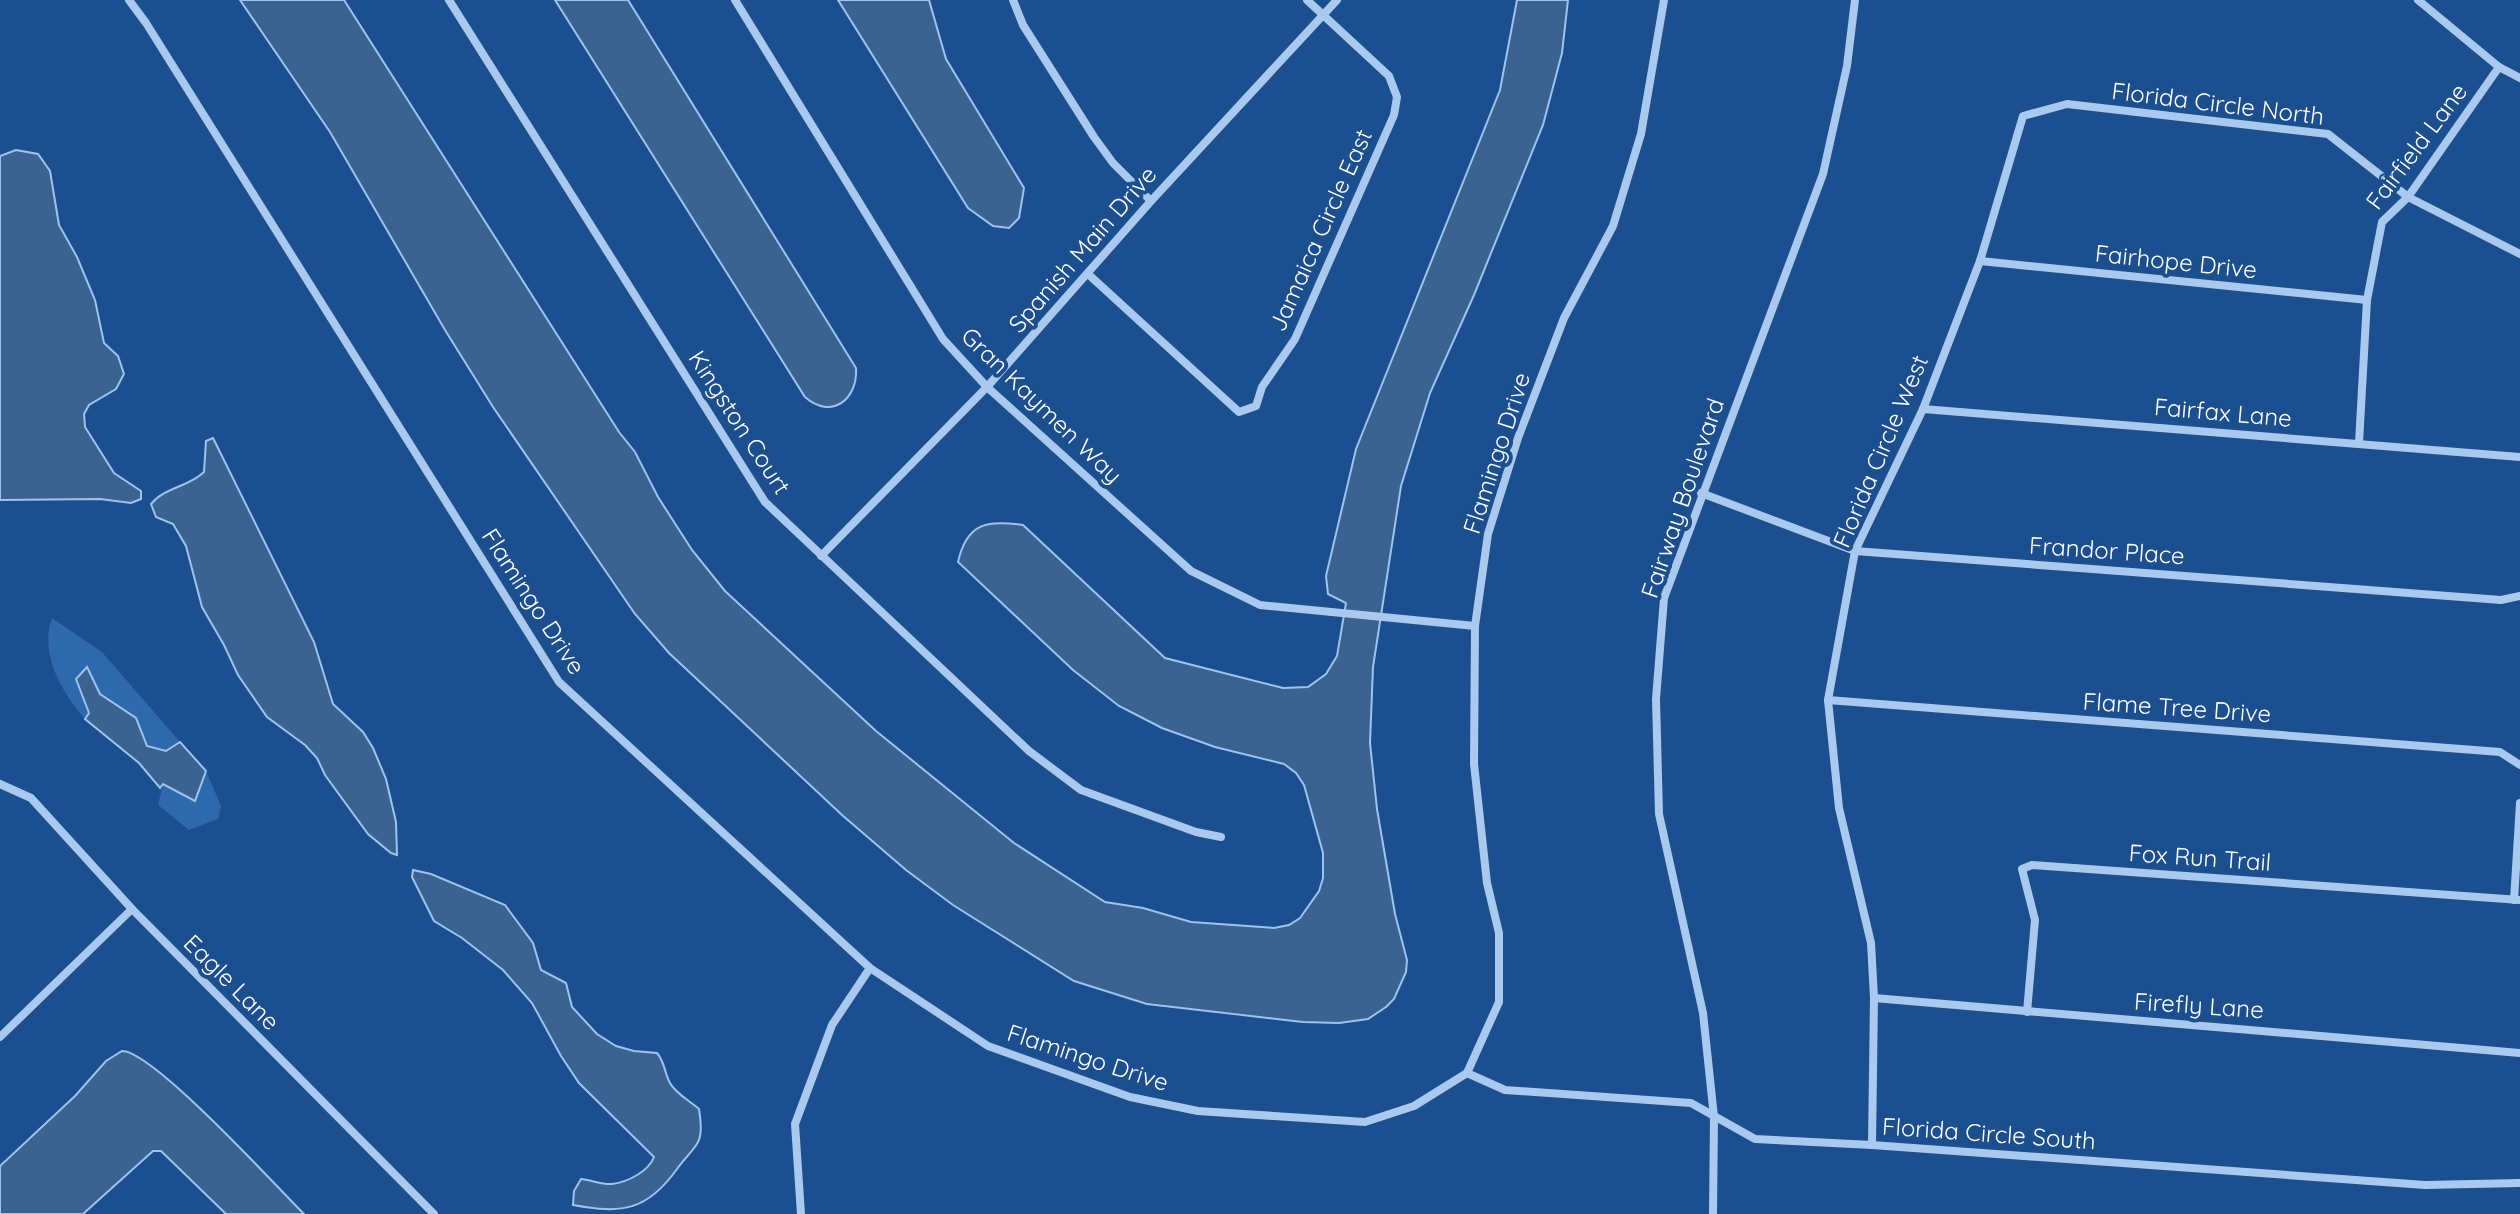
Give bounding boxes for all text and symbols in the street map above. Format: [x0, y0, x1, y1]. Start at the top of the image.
street label: Florida Circle North [2110, 75, 2326, 131]
street label: Fairfield Lane [2359, 77, 2473, 215]
street label: Jamaica Circle East [1262, 124, 1378, 336]
street label: Spanish Main Drive [1002, 160, 1162, 338]
street label: Fairhope Drive [2094, 238, 2258, 284]
street label: Gran Kaymen Way [955, 321, 1129, 489]
street label: Kingston Court [682, 344, 798, 500]
street label: Florida Circle West [1826, 350, 1934, 552]
street label: Flamingo Drive [1456, 369, 1536, 537]
street label: Fairfax Lane [2153, 391, 2293, 433]
street label: Fairway Boulevard [1634, 394, 1730, 602]
street label: Flamingo Drive [476, 522, 592, 680]
street label: Frandor Place [2028, 530, 2186, 570]
street label: Flame Tree Drive [2082, 685, 2272, 729]
street label: Fox Run Trail [2128, 837, 2272, 877]
street label: Eagle Lane [178, 928, 286, 1036]
street label: Firefly Lane [2133, 986, 2265, 1024]
street label: Flamingo Drive [1004, 1017, 1172, 1097]
street label: Florida Circle South [1881, 1111, 2097, 1155]

